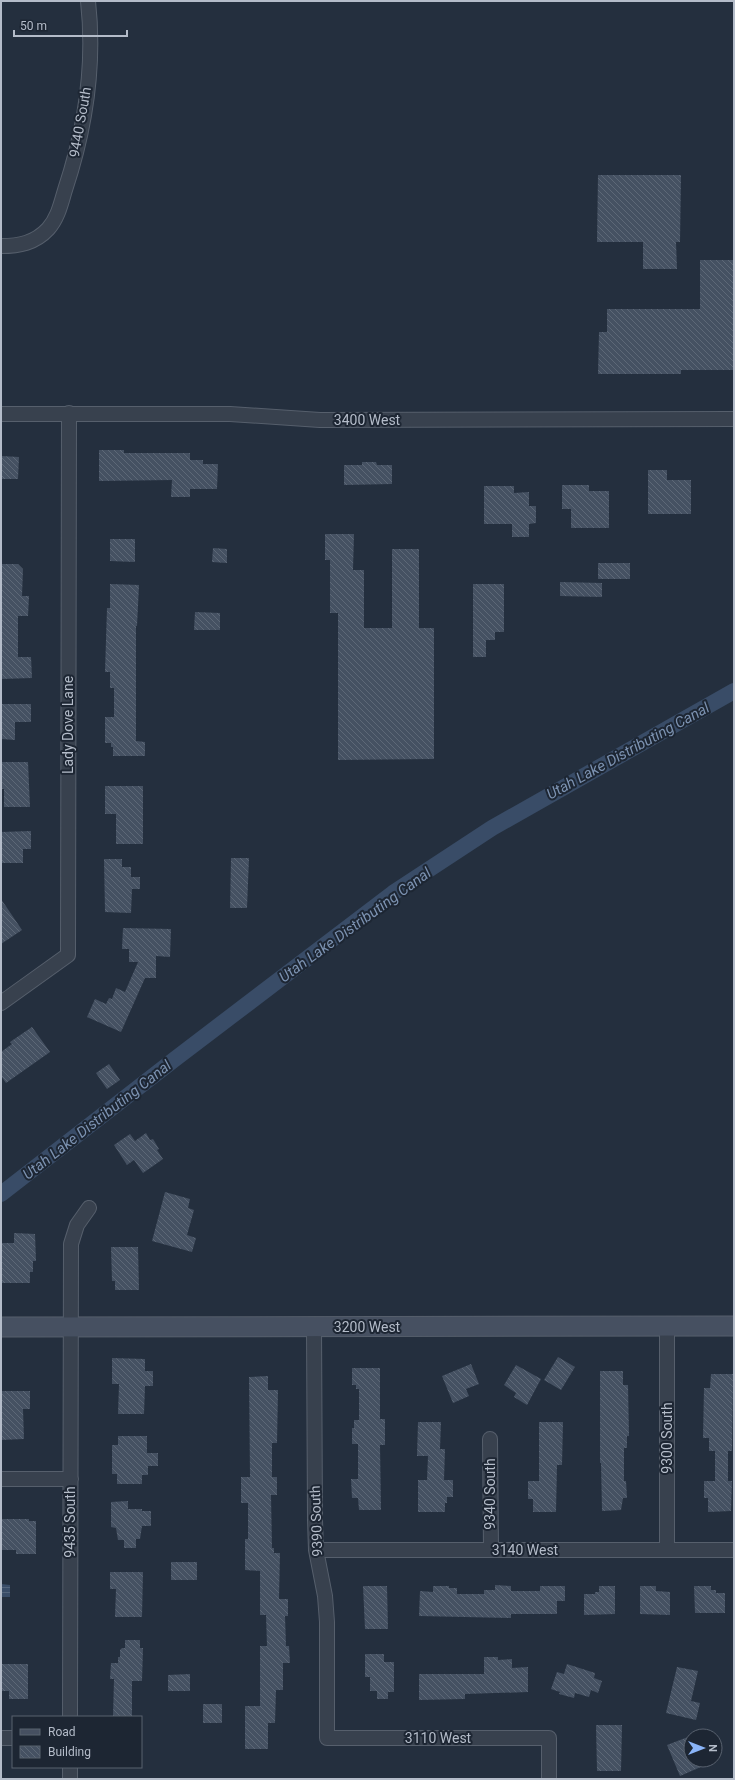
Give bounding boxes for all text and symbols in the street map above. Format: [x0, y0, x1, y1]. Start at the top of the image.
scale bar [14, 12, 127, 38]
text: 50 m [20, 19, 47, 33]
street label: 9440 South [66, 86, 94, 158]
street label: 3400 West [334, 412, 401, 428]
street label: Lady Dove Lane [60, 676, 76, 774]
water label: Utah Lake Distributing Canal [543, 698, 713, 803]
water label: Utah Lake Distributing Canal [276, 864, 435, 986]
water label: Utah Lake Distributing Canal [19, 1056, 175, 1184]
street label: 3200 West [334, 1319, 401, 1335]
street label: 9300 South [659, 1402, 675, 1474]
street label: 9340 South [482, 1458, 498, 1530]
street label: 9390 South [307, 1485, 325, 1557]
street label: 9435 South [62, 1486, 78, 1558]
street label: 3140 West [492, 1542, 559, 1558]
legend [12, 1716, 142, 1768]
text: Road [48, 1725, 76, 1739]
north arrow [683, 1728, 723, 1768]
street label: 3110 West [405, 1730, 472, 1746]
text: N [706, 1744, 719, 1752]
text: Building [48, 1745, 91, 1759]

